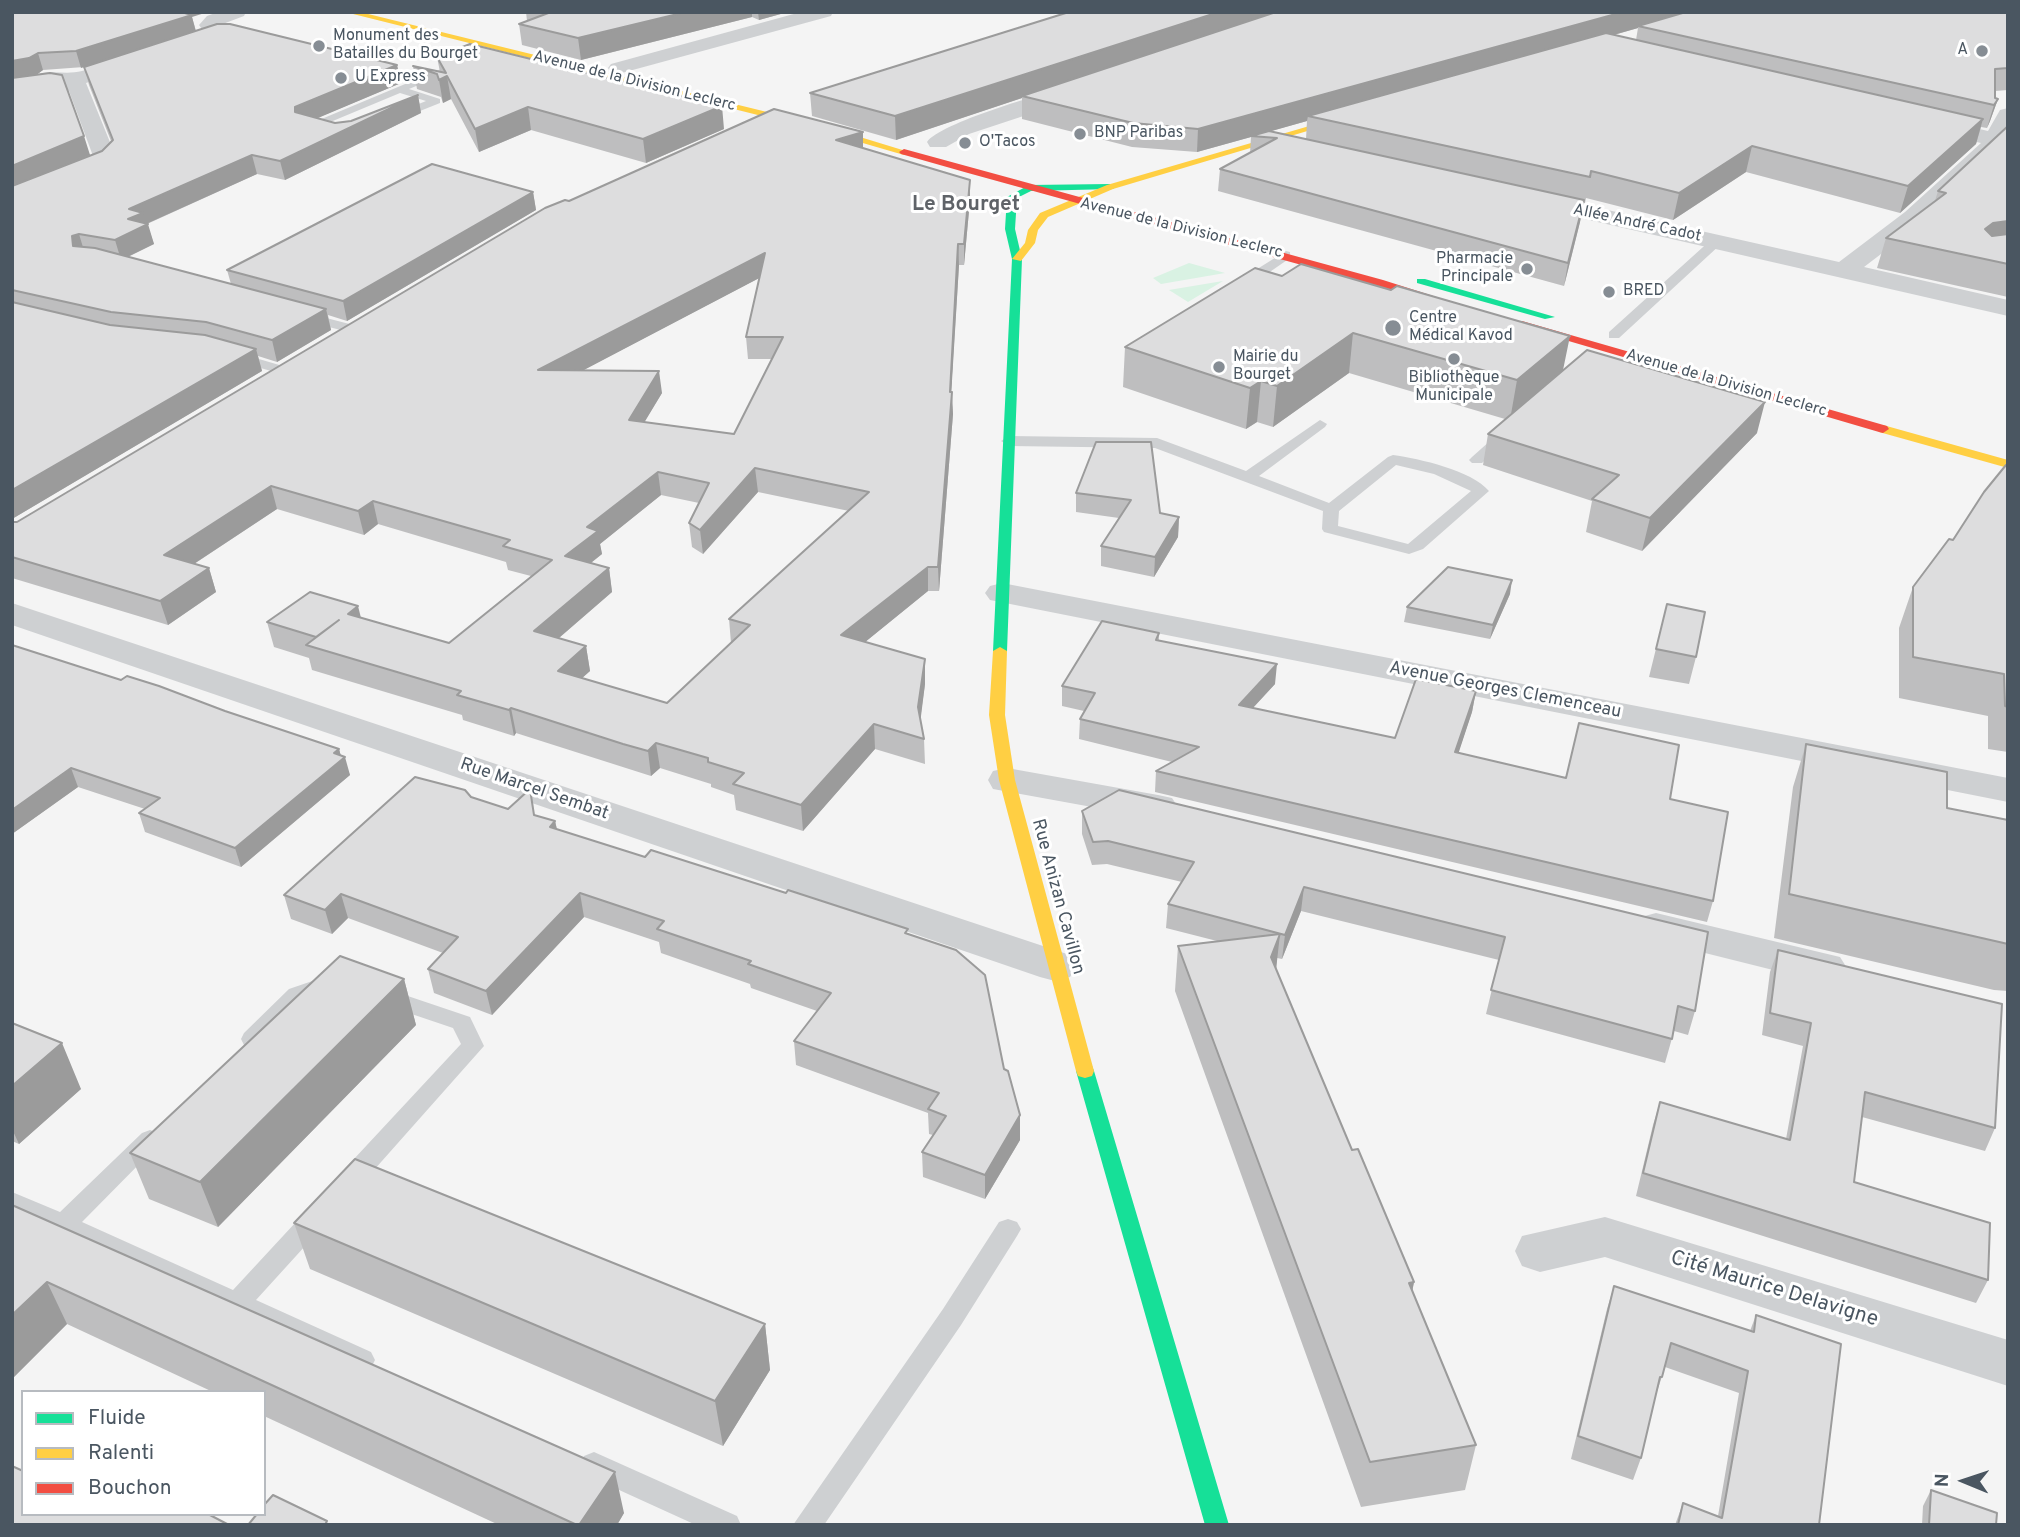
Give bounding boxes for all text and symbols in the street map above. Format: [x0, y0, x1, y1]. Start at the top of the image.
place label: Monument des Batailles du Bourget [333, 27, 478, 65]
marker: Monument des Batailles du Bourget [311, 38, 327, 54]
place label: A [1957, 41, 1968, 61]
marker: A [1974, 43, 1990, 59]
street label: Avenue de la Division Leclerc [531, 48, 737, 116]
place label: U Express [355, 68, 426, 88]
marker: U Express [333, 70, 349, 86]
place label: BNP Paribas [1094, 124, 1183, 144]
marker: BNP Paribas [1072, 126, 1088, 142]
place label: O'Tacos [979, 133, 1035, 153]
marker: O'Tacos [957, 135, 973, 151]
district label: Le Bourget [912, 193, 1020, 219]
street label: Avenue de la Division Leclerc [1078, 195, 1284, 263]
street label: Allée André Cadot [1571, 201, 1703, 247]
place label: Pharmacie Principale [1436, 250, 1513, 288]
marker: Pharmacie Principale [1519, 261, 1535, 277]
place label: BRED [1623, 282, 1664, 302]
marker: BRED [1601, 284, 1617, 300]
place label: Centre Médical Kavod [1409, 309, 1513, 347]
marker: Centre Médical Kavod [1383, 318, 1403, 338]
street label: Avenue de la Division Leclerc [1623, 346, 1829, 422]
place label: Mairie du Bourget [1233, 348, 1298, 386]
marker: Bibliothèque Municipale [1446, 351, 1462, 367]
marker: Mairie du Bourget [1211, 359, 1227, 375]
place label: Bibliothèque Municipale [1409, 369, 1499, 407]
street label: Avenue Georges Clemenceau [1387, 658, 1623, 724]
street label: Rue Marcel Sembat [457, 754, 611, 826]
street label: Rue Anizan Cavillon [1026, 817, 1088, 977]
street label: Cité Maurice Delavigne [1667, 1246, 1881, 1334]
legend [21, 1390, 266, 1516]
text: Fluide [88, 1405, 146, 1432]
text: Ralenti [88, 1440, 154, 1467]
north arrow [1929, 1446, 1999, 1516]
text: N [1931, 1473, 1955, 1488]
text: Bouchon [88, 1475, 171, 1502]

